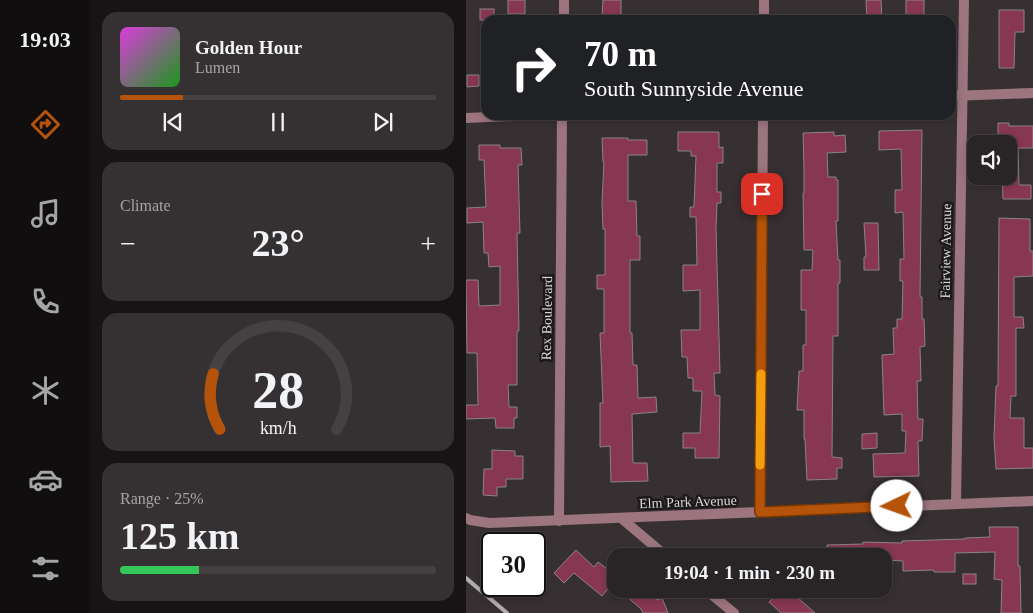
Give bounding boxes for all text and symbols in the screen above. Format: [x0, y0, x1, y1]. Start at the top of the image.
text: 19:03 [19, 27, 71, 52]
icon: right [501, 35, 566, 100]
text: 70 m [584, 35, 657, 74]
text: Golden Hour [195, 37, 302, 58]
text: Lumen [195, 59, 240, 76]
text: South Sunnyside Avenue [584, 76, 804, 101]
icon: directions [28, 107, 63, 142]
icon: previous [159, 108, 187, 136]
icon: pause [264, 108, 292, 136]
icon: next [369, 108, 397, 136]
map controls [967, 135, 1017, 185]
button: sound [967, 135, 1017, 185]
pin [741, 173, 783, 215]
icon: arrive [748, 180, 776, 208]
icon: music [28, 196, 63, 231]
text: Climate [120, 197, 171, 214]
street label: Fairview Avenue [938, 203, 954, 299]
text: 23° [251, 222, 305, 264]
text: − [120, 228, 136, 259]
text: + [420, 228, 436, 259]
street label: Rex Boulevard [539, 276, 555, 360]
icon: phone [28, 284, 63, 319]
text: 28 [252, 362, 304, 419]
icon: climate [28, 373, 63, 408]
text: km/h [260, 418, 296, 438]
icon: car [28, 462, 63, 497]
position arrow [870, 479, 922, 531]
text: Range · 25% [120, 490, 204, 507]
street label: Elm Park Avenue [639, 493, 737, 511]
text: 125 km [120, 515, 239, 557]
speed limit sign: 30 [481, 532, 546, 597]
icon: filters [28, 551, 63, 586]
text: 19:04 · 1 min · 230 m [664, 562, 835, 583]

